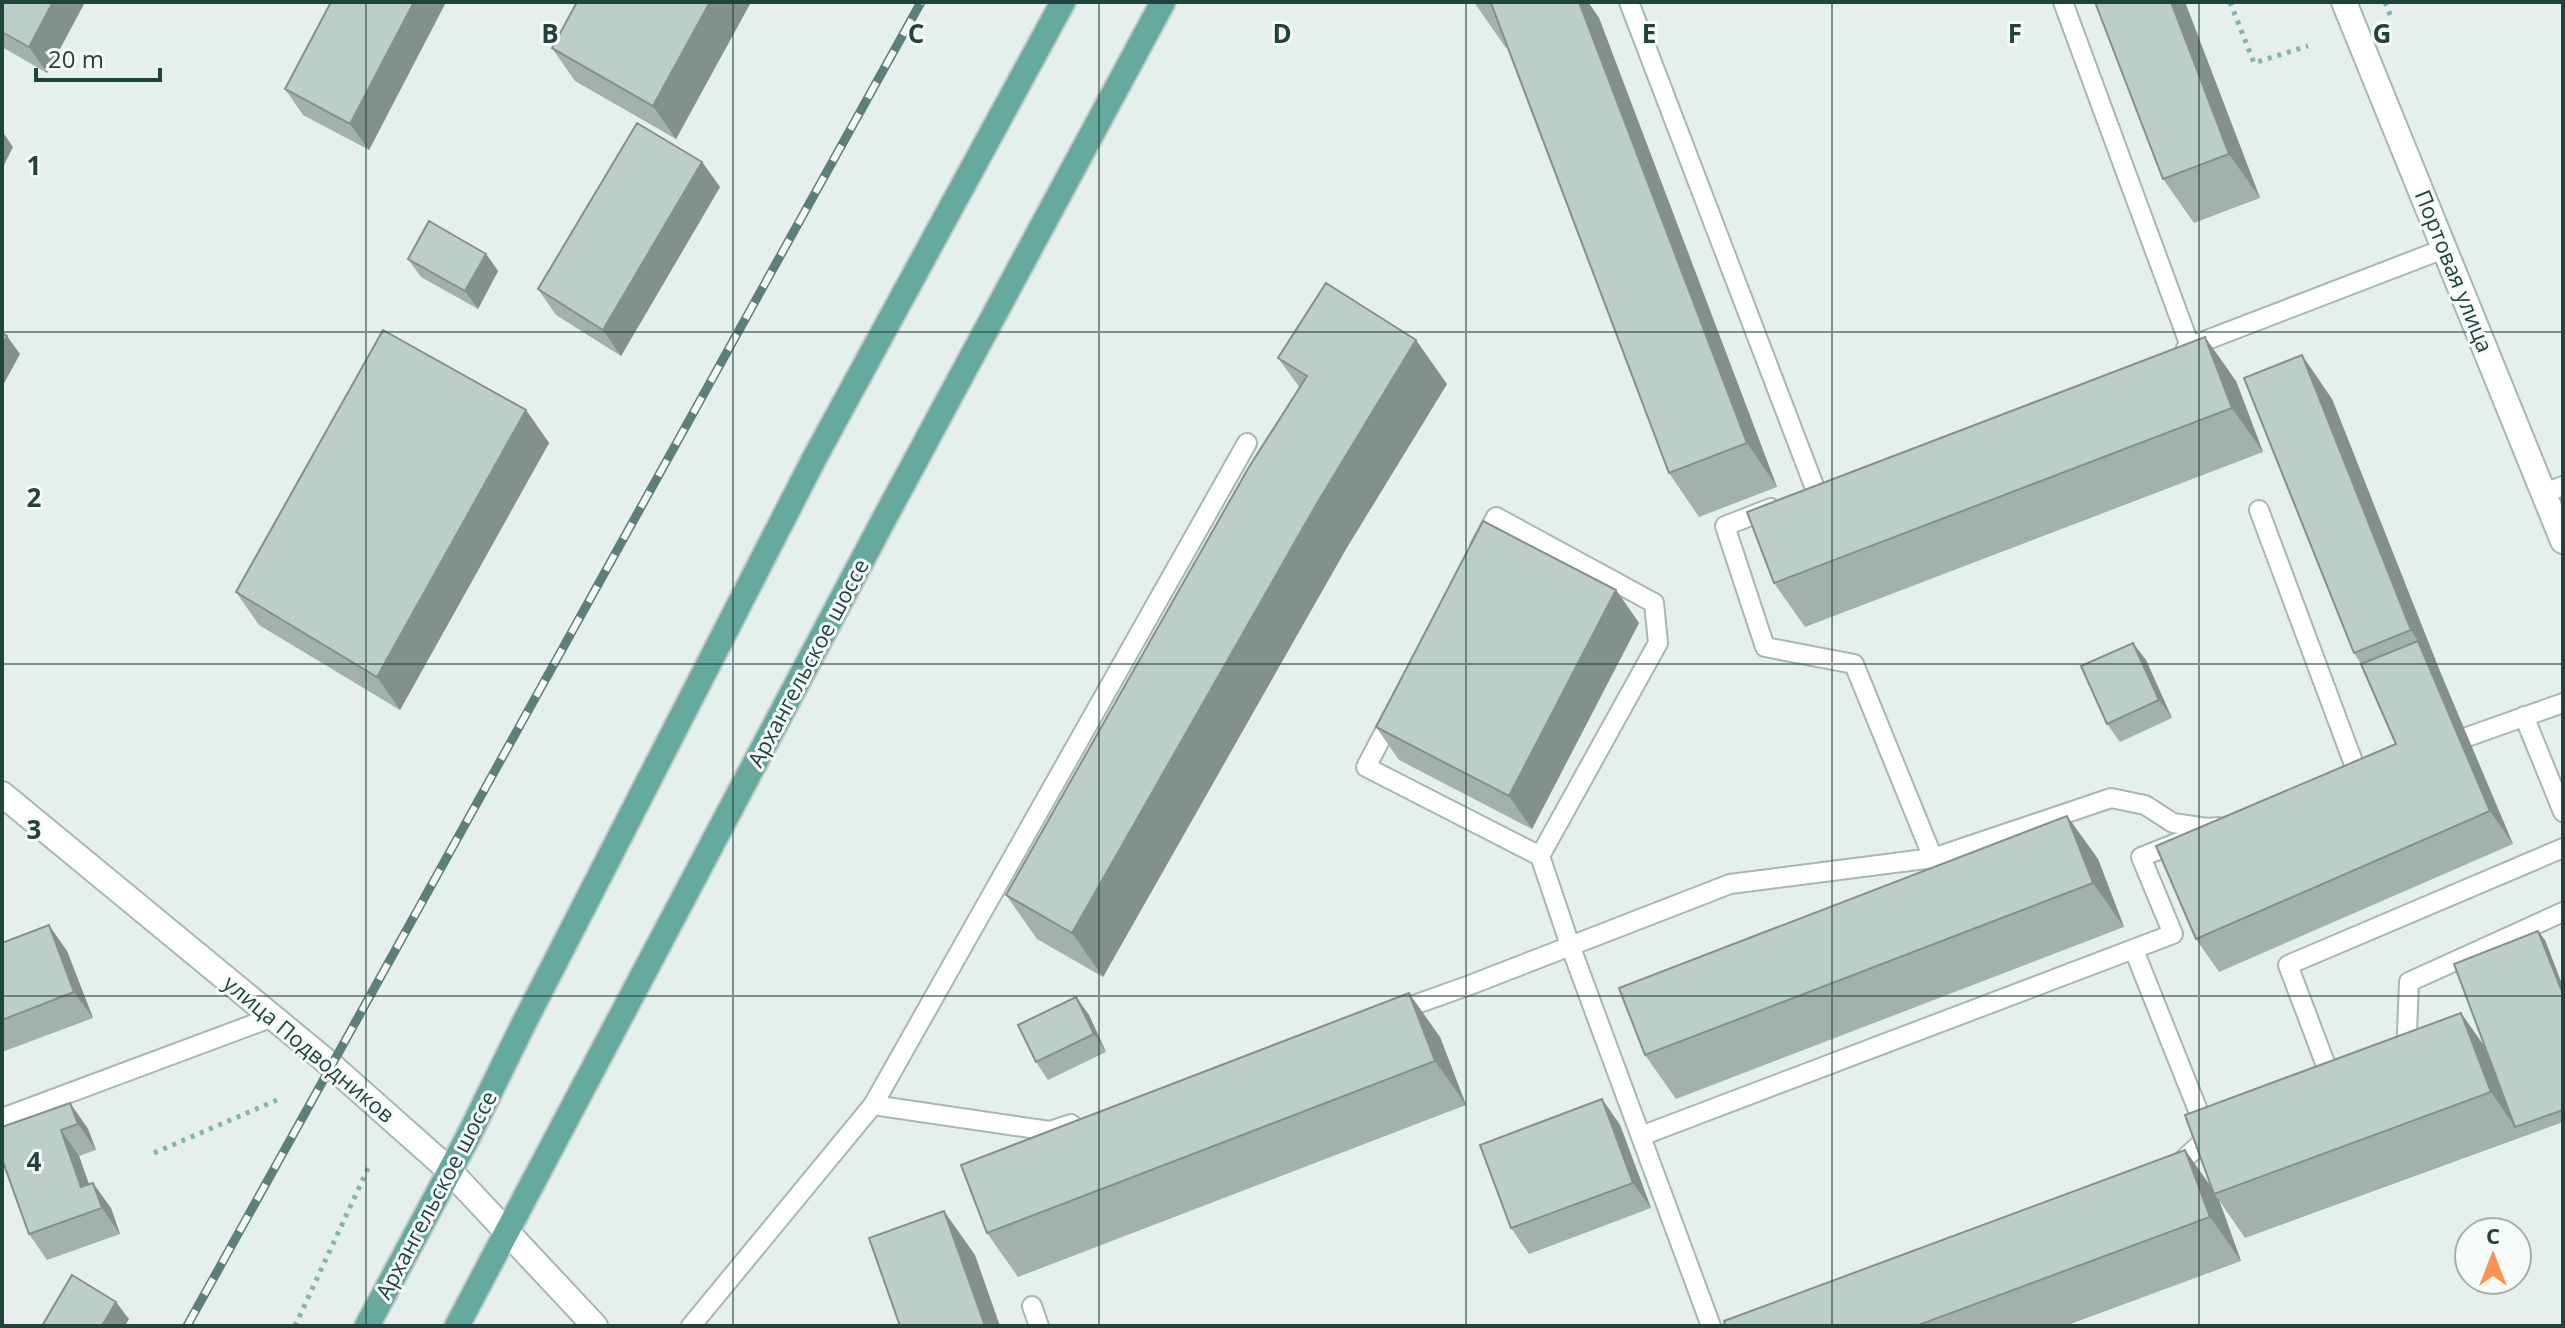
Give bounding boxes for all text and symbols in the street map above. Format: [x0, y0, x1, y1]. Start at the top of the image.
text: B [541, 15, 559, 51]
text: C [908, 15, 924, 51]
text: D [1272, 15, 1292, 51]
text: E [1642, 15, 1656, 51]
text: F [2008, 15, 2022, 51]
text: G [2373, 15, 2391, 51]
scale bar [36, 32, 160, 82]
text: 20 m [48, 42, 104, 75]
text: 1 [27, 147, 41, 183]
street label: Портовая улица [2409, 185, 2501, 356]
text: 2 [27, 479, 42, 515]
street label: Архангельское шоссе [739, 553, 875, 772]
text: 3 [27, 811, 41, 847]
street label: улица Подводников [218, 968, 402, 1129]
street label: Архангельское шоссе [367, 1085, 503, 1304]
text: 4 [27, 1143, 42, 1179]
north arrow [2453, 1216, 2533, 1296]
text: С [2486, 1220, 2500, 1250]

